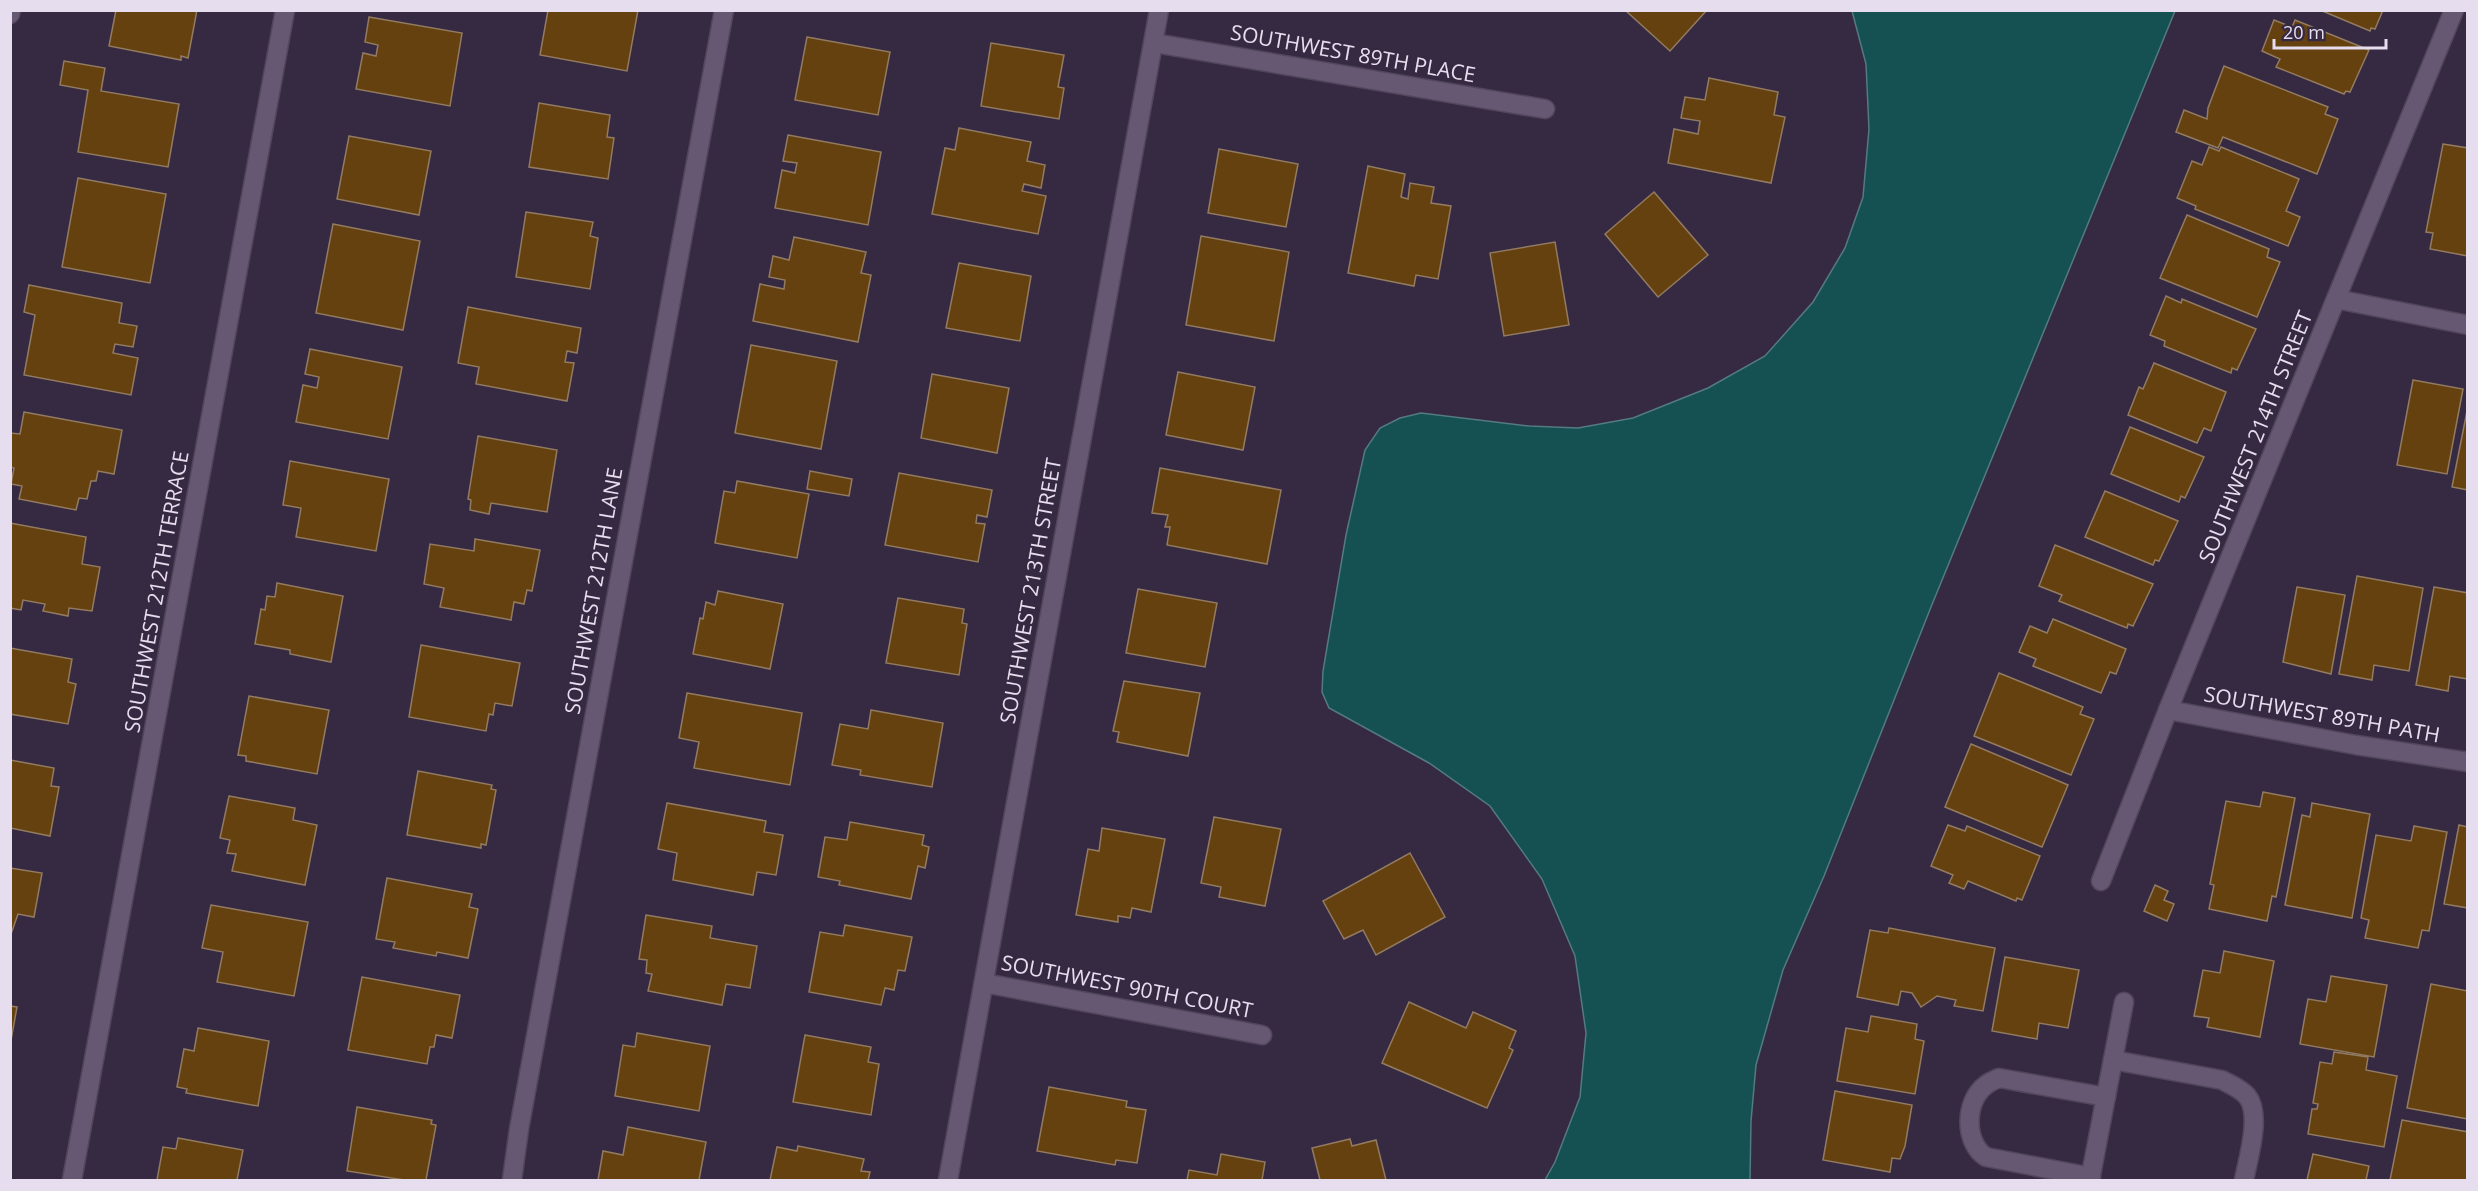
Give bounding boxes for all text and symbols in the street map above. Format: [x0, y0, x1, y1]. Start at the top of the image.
scale bar [2274, 12, 2386, 50]
street label: SOUTHWEST 89TH PLACE [1229, 18, 1478, 88]
text: 20 m [2283, 20, 2325, 44]
street label: SOUTHWEST 214TH STREET [2192, 306, 2319, 567]
street label: SOUTHWEST 212TH TERRACE [117, 449, 195, 735]
street label: SOUTHWEST 213TH STREET [993, 455, 1067, 726]
street label: SOUTHWEST 212TH LANE [558, 465, 629, 716]
street label: SOUTHWEST 89TH PATH [2202, 679, 2442, 749]
street label: SOUTHWEST 90TH COURT [999, 948, 1256, 1024]

